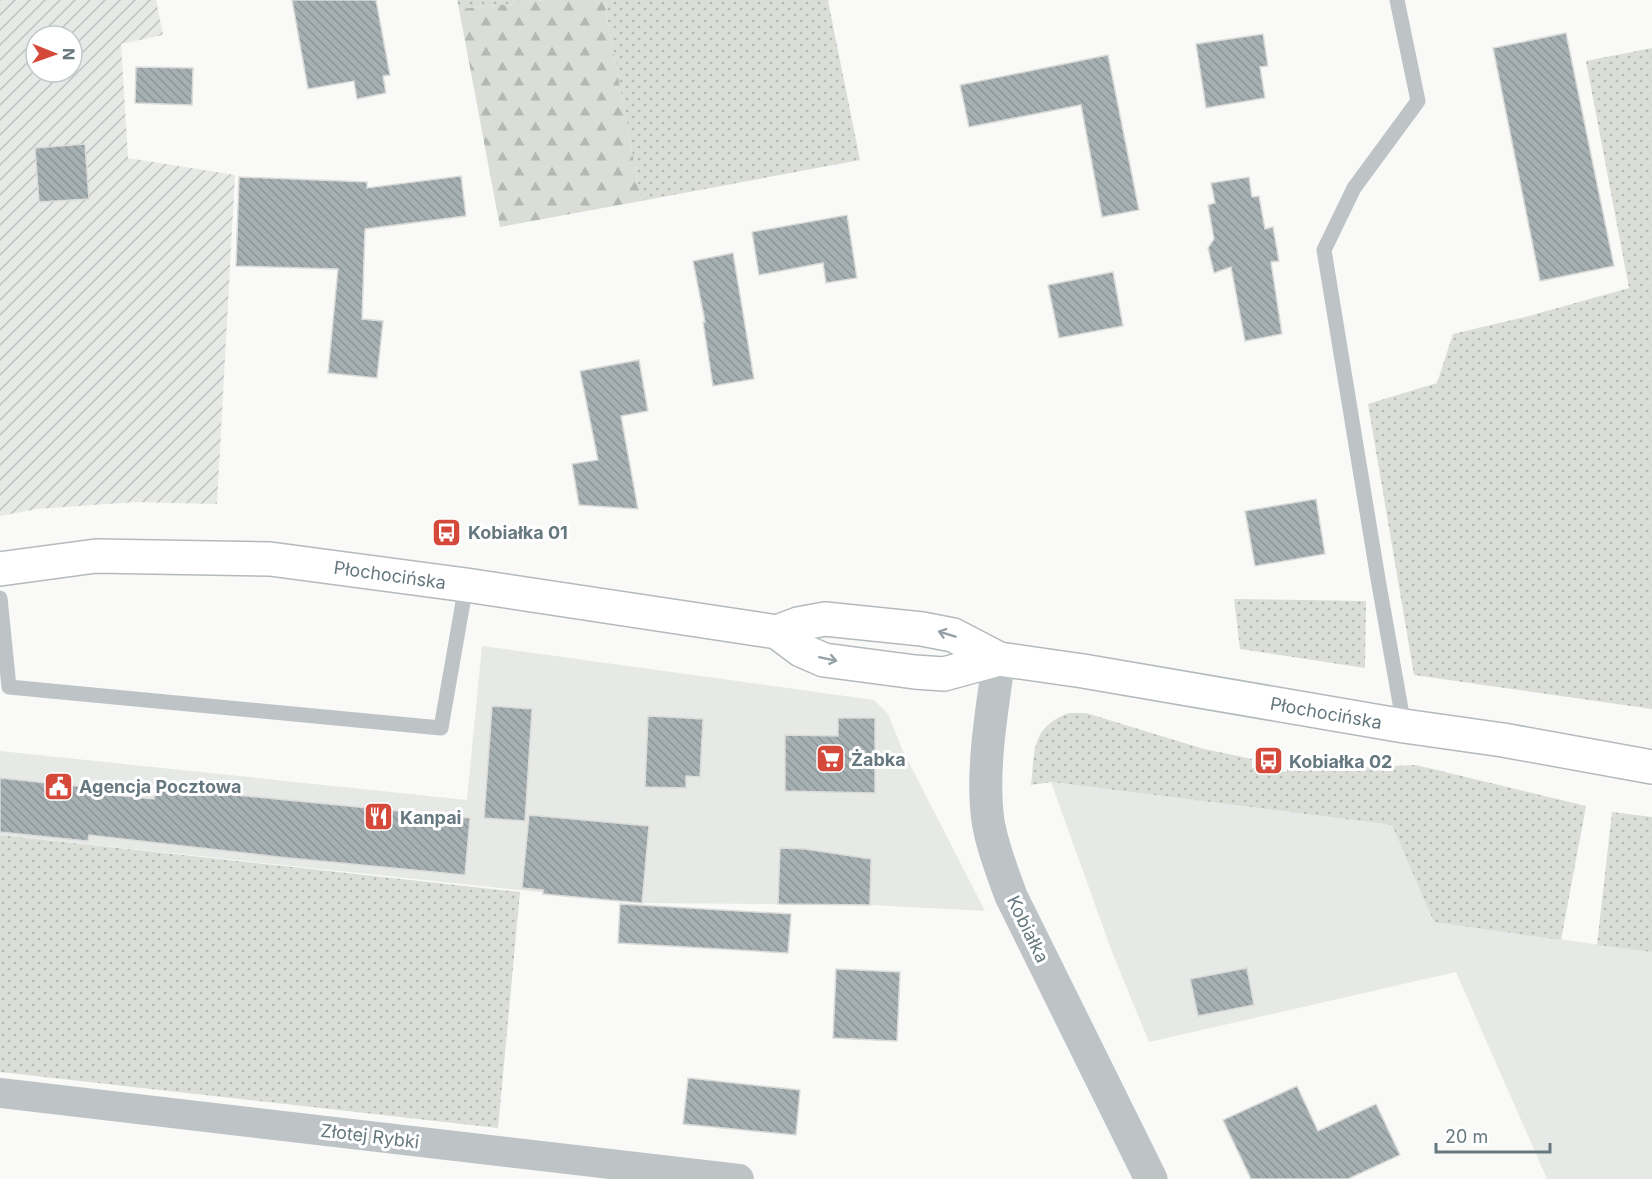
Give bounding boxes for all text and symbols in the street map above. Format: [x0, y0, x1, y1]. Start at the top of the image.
north arrow [24, 24, 84, 84]
text: N [59, 48, 79, 61]
bus stop icon: Kobiałka 01 [431, 516, 463, 548]
place label: Kobiałka 01 [468, 522, 568, 543]
street label: Płochocińska [333, 557, 447, 593]
one-way arrow [938, 628, 957, 639]
one-way arrow [819, 654, 838, 666]
street label: Płochocińska [1268, 693, 1384, 733]
supermarket icon: Żabka [814, 743, 846, 775]
bus stop icon: Kobiałka 02 [1252, 745, 1284, 777]
place label: Żabka [851, 749, 906, 770]
place label: Kobiałka 02 [1289, 751, 1392, 772]
public building icon: Agencja Pocztowa [42, 770, 74, 802]
place label: Agencja Pocztowa [79, 776, 242, 797]
restaurant icon: Kanpai [363, 801, 395, 833]
place label: Kanpai [400, 807, 461, 828]
street label: Kobiałka [1003, 892, 1053, 966]
scale bar [1436, 1116, 1550, 1154]
street label: Złotej Rybki [320, 1120, 420, 1152]
text: 20 m [1445, 1126, 1488, 1147]

